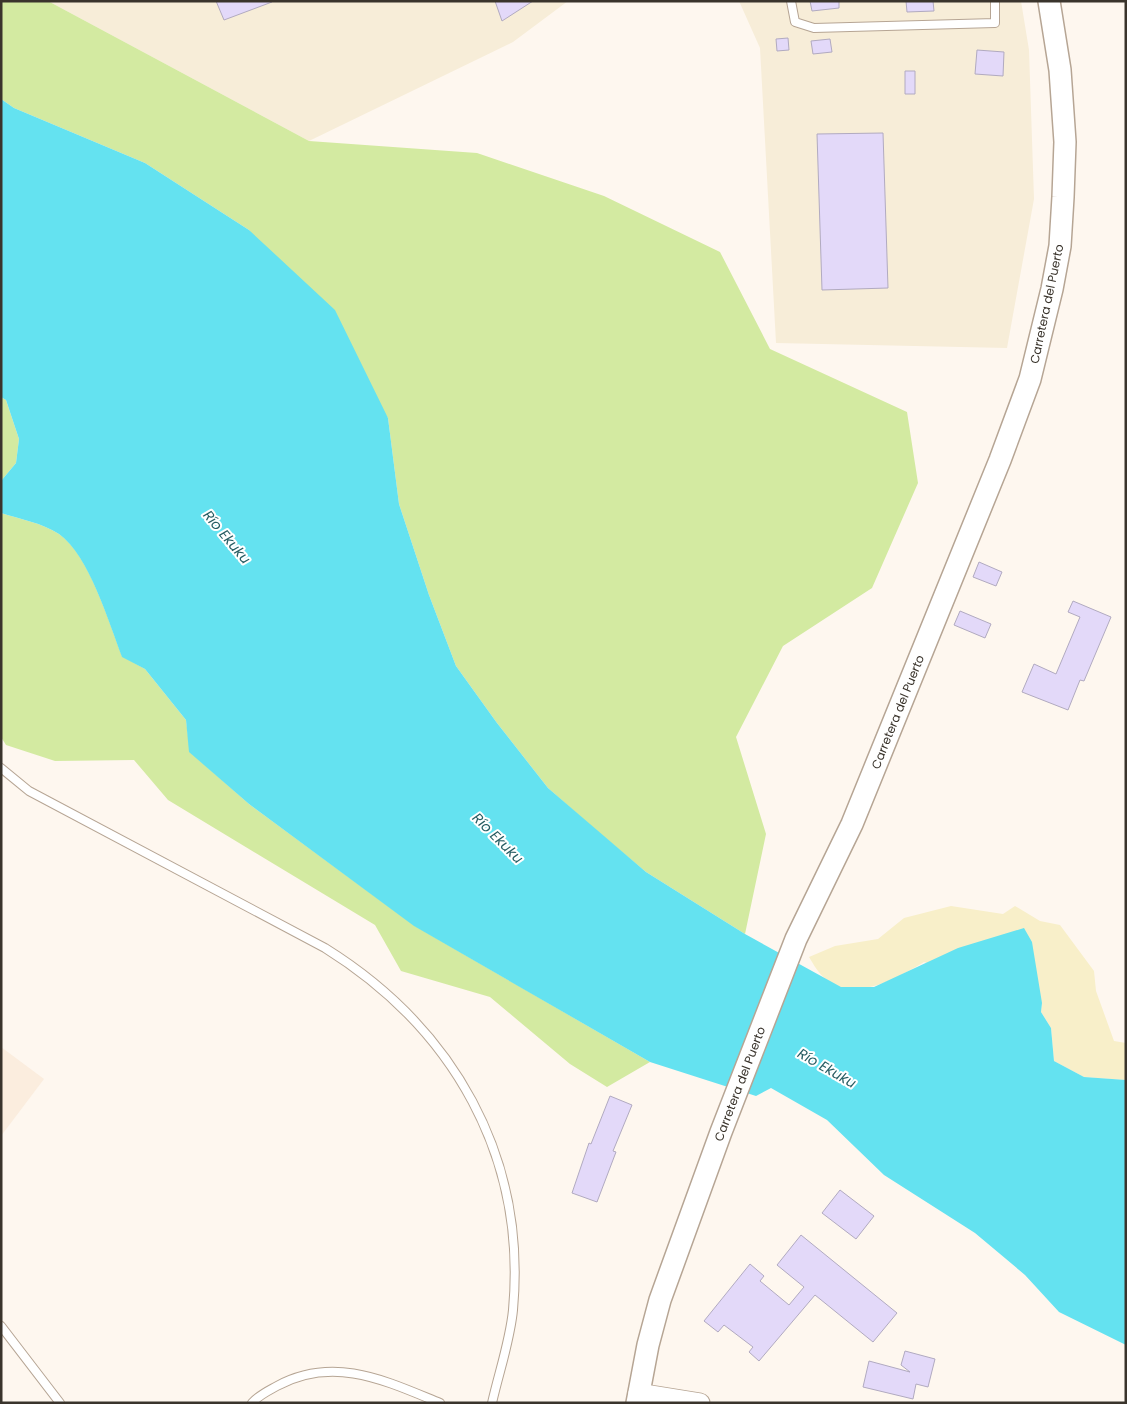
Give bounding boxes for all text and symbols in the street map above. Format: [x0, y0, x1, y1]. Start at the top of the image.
street label: Carretera del Puerto [1026, 242, 1068, 365]
water label: Río Ekuku [199, 506, 255, 568]
street label: Carretera del Puerto [867, 652, 928, 771]
water label: Río Ekuku [468, 808, 528, 868]
street label: Carretera del Puerto [710, 1024, 769, 1144]
water label: Río Ekuku [794, 1043, 860, 1093]

